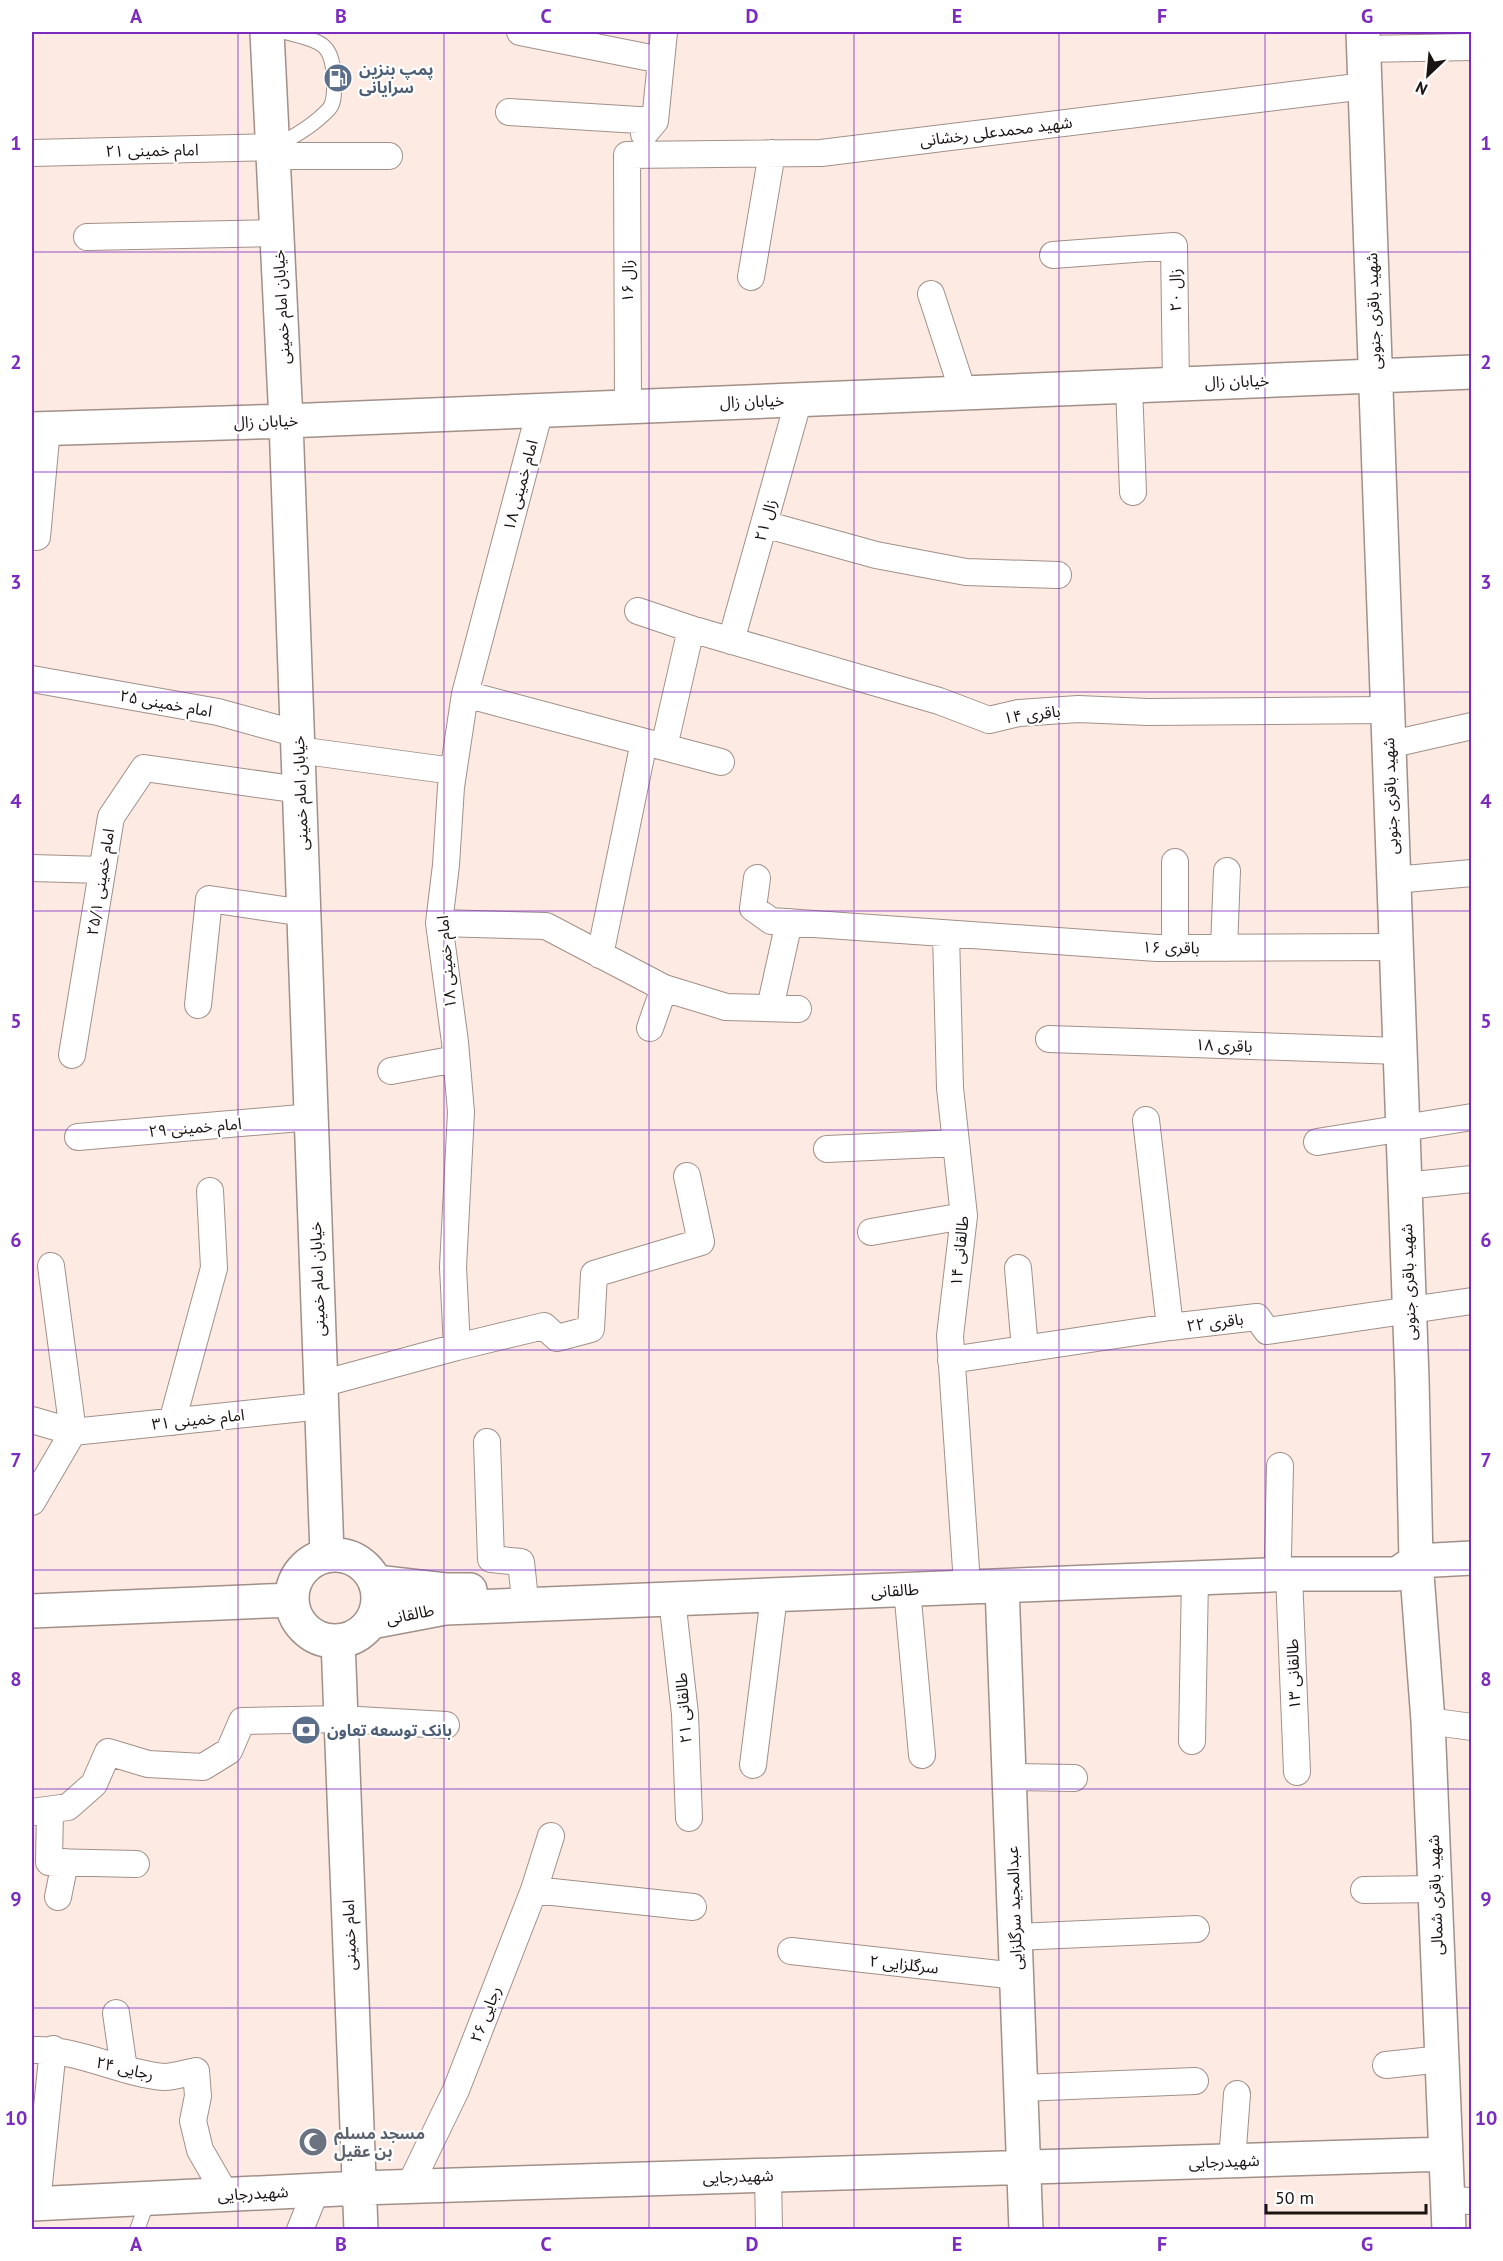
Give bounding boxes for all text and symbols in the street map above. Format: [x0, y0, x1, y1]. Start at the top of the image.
text: A [130, 3, 143, 29]
text: B [335, 3, 347, 29]
text: C [540, 3, 552, 29]
text: D [746, 3, 759, 29]
text: E [952, 3, 962, 29]
text: F [1157, 3, 1167, 29]
text: G [1361, 3, 1373, 29]
north arrow [1398, 45, 1458, 105]
place label: پمپ بنزین سرایانی [359, 59, 434, 97]
fuel station icon: پمپ بنزین سرایانی [322, 62, 354, 94]
text: N [1412, 77, 1431, 100]
street label: شهید محمدعلی رخشانی [919, 112, 1073, 150]
text: 1 [10, 130, 22, 156]
text: 1 [1480, 130, 1492, 156]
street label: امام خمینی ۲۱ [105, 139, 199, 164]
street label: خیابان امام خمینی [268, 249, 297, 365]
street label: شهید باقری جنوبی [1361, 252, 1385, 370]
street label: زال ۱۶ [617, 260, 638, 303]
street label: زال ۲۰ [1165, 268, 1186, 312]
text: 2 [10, 349, 22, 375]
text: 2 [1480, 349, 1492, 375]
street label: خیابان زال [1204, 370, 1270, 393]
street label: خیابان زال [719, 390, 785, 413]
street label: خیابان زال [233, 410, 299, 433]
street label: امام خمینی ۱۸ [498, 437, 545, 533]
street label: زال ۲۱ [749, 497, 782, 544]
text: 3 [10, 569, 22, 595]
text: 3 [1480, 569, 1492, 595]
street label: امام خمینی ۲۵ [118, 685, 214, 724]
street label: باقری ۱۴ [1002, 701, 1062, 727]
street label: خیابان امام خمینی [288, 735, 315, 851]
street label: شهید باقری جنوبی [1378, 737, 1402, 855]
text: 4 [10, 788, 22, 814]
text: 4 [1480, 788, 1492, 814]
street label: امام خمینی ۲۵/۱ [82, 827, 121, 937]
street label: امام خمینی ۱۸ [432, 914, 463, 1009]
street label: باقری ۱۶ [1142, 937, 1200, 957]
text: 5 [10, 1008, 22, 1034]
text: 5 [1480, 1008, 1492, 1034]
street label: باقری ۱۸ [1195, 1034, 1253, 1056]
street label: امام خمینی ۲۹ [148, 1113, 243, 1144]
street label: طالقانی ۱۴ [945, 1215, 973, 1287]
street label: خیابان امام خمینی [305, 1221, 332, 1337]
street label: شهید باقری جنوبی [1396, 1223, 1420, 1341]
text: 6 [10, 1227, 22, 1253]
text: 6 [1480, 1227, 1492, 1253]
street label: باقری ۲۲ [1185, 1309, 1245, 1335]
street label: امام خمینی ۳۱ [151, 1404, 246, 1437]
text: 7 [10, 1447, 22, 1473]
text: 7 [1480, 1447, 1492, 1473]
street label: طالقانی [870, 1579, 920, 1601]
street label: طالقانی [384, 1600, 436, 1628]
street label: طالقانی ۱۳ [1282, 1638, 1304, 1710]
text: 8 [10, 1666, 22, 1692]
text: 8 [1480, 1666, 1492, 1692]
street label: طالقانی ۲۱ [671, 1672, 695, 1744]
bank icon: بانک توسعه تعاون [290, 1714, 322, 1746]
place label: بانک توسعه تعاون [327, 1720, 452, 1740]
street label: شهید باقری شمالی [1423, 1834, 1447, 1956]
street label: عبدالمجید سرگلزایی [1002, 1846, 1026, 1970]
text: 9 [10, 1886, 22, 1912]
text: 9 [1480, 1886, 1492, 1912]
street label: امام خمینی [338, 1899, 363, 1971]
street label: سرگلزایی ۲ [868, 1950, 940, 1978]
street label: رجایی ۲۶ [465, 1983, 505, 2045]
street label: رجایی ۲۴ [94, 2052, 156, 2084]
text: 10 [5, 2105, 27, 2131]
text: 10 [1475, 2105, 1497, 2131]
place label: مسجد مسلم بن عقیل [334, 2123, 425, 2161]
mosque icon: مسجد مسلم بن عقیل [297, 2126, 329, 2158]
street label: شهیدرجایی [1188, 2150, 1260, 2172]
street label: شهیدرجایی [702, 2165, 774, 2187]
scale bar [1266, 2177, 1426, 2215]
street label: شهیدرجایی [217, 2181, 289, 2205]
text: 50 m [1275, 2186, 1314, 2209]
text: A [130, 2231, 143, 2257]
text: B [335, 2231, 347, 2257]
text: C [540, 2231, 552, 2257]
text: D [746, 2231, 759, 2257]
text: E [952, 2231, 962, 2257]
text: F [1157, 2231, 1167, 2257]
text: G [1361, 2231, 1373, 2257]

